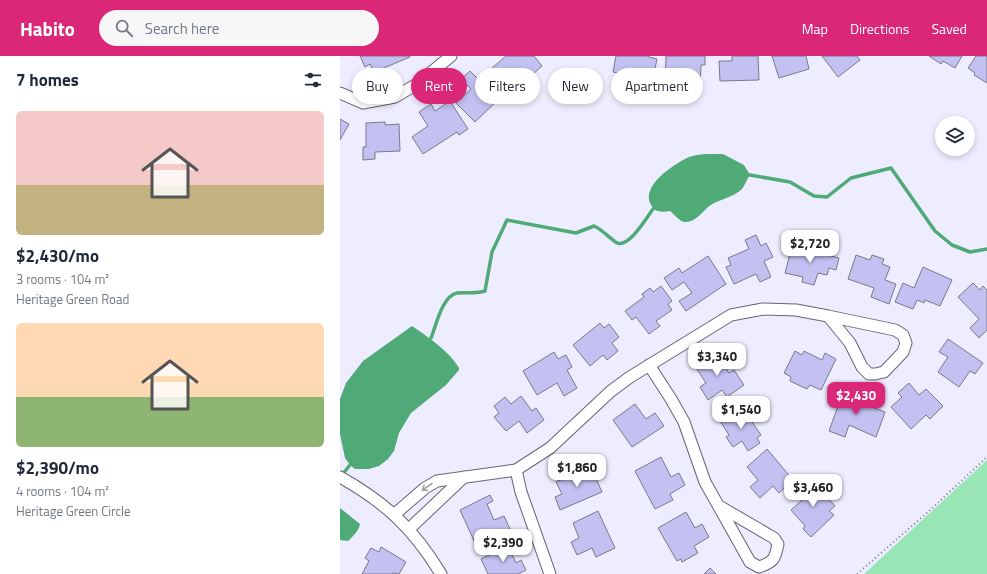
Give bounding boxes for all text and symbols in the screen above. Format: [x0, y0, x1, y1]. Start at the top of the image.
search box [99, 10, 379, 46]
text: Habito [20, 14, 75, 43]
icon: search [113, 17, 135, 39]
text: Search here [145, 17, 219, 40]
text: Map [802, 18, 828, 39]
text: Directions [850, 18, 909, 39]
text: Saved [931, 18, 967, 39]
text: 7 homes [16, 67, 79, 93]
chip: Buy [352, 68, 403, 104]
chip: Rent [411, 68, 467, 104]
chip: Filters [475, 68, 540, 104]
chip: New [548, 68, 603, 104]
chip: Apartment [611, 68, 703, 104]
icon: filters [302, 69, 324, 91]
map controls [935, 116, 975, 156]
button: layers [935, 116, 975, 156]
icon: home [134, 137, 206, 209]
pin: $2,720 [777, 230, 843, 264]
text: $2,720 [790, 233, 830, 253]
text: $2,430/mo [16, 243, 99, 269]
text: 3 rooms · 104 m² [16, 269, 109, 289]
text: Heritage Green Road [16, 289, 129, 309]
pin: $3,340 [684, 343, 750, 377]
text: $3,340 [697, 346, 737, 366]
icon: home [134, 349, 206, 421]
pin: $2,430 [823, 382, 889, 416]
text: $2,430 [836, 385, 876, 405]
pin: $1,540 [708, 396, 774, 430]
text: $1,540 [721, 399, 761, 419]
pin: $1,860 [544, 454, 610, 488]
text: $2,390/mo [16, 455, 99, 481]
text: $1,860 [557, 457, 597, 477]
pin: $3,460 [780, 474, 846, 508]
text: $3,460 [793, 477, 833, 497]
text: 4 rooms · 104 m² [16, 481, 109, 501]
one-way arrow [422, 483, 433, 491]
text: Heritage Green Circle [16, 501, 131, 521]
pin: $2,390 [470, 529, 536, 563]
text: $2,390 [483, 532, 523, 552]

